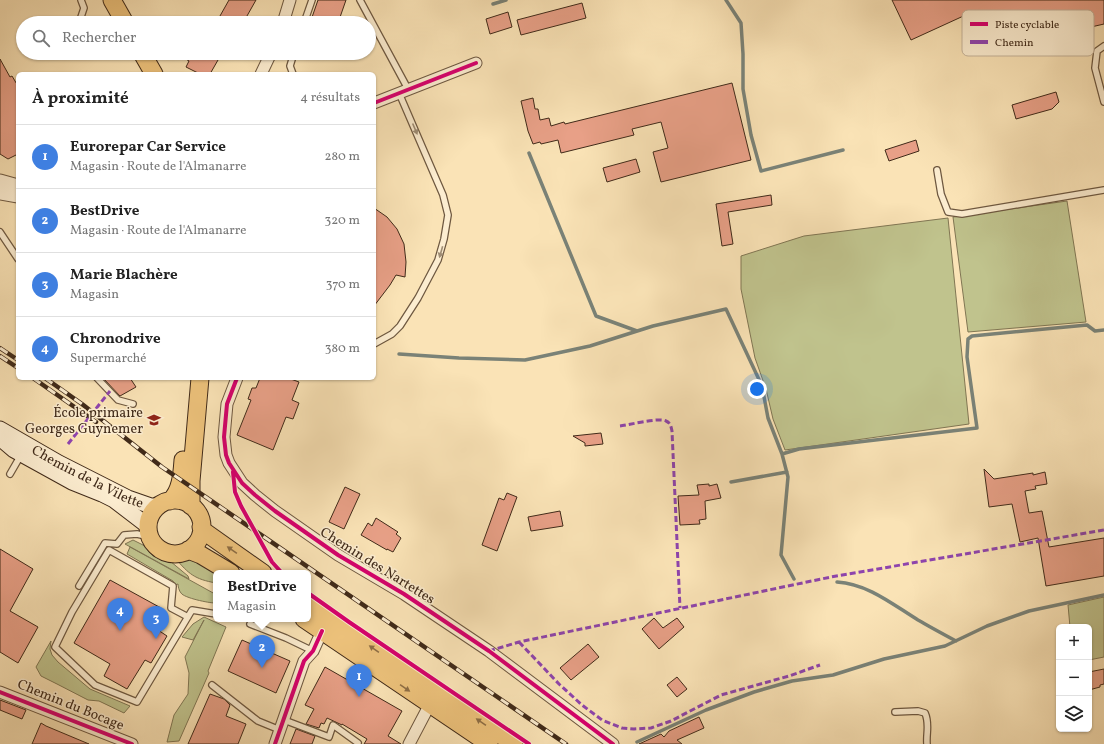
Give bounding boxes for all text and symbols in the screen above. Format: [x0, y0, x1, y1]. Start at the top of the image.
legend [962, 10, 1094, 56]
search box [16, 16, 376, 60]
text: Piste cyclable [995, 18, 1059, 33]
icon: search [30, 27, 52, 49]
text: Rechercher [62, 28, 136, 49]
text: Chemin [995, 36, 1034, 51]
text: À proximité [32, 87, 129, 110]
text: 4 résultats [300, 89, 360, 107]
one-way arrow [412, 123, 418, 135]
text: Eurorepar Car Service [70, 137, 226, 158]
text: 1 [42, 148, 48, 166]
text: 280 m [324, 148, 360, 166]
text: Magasin · Route de l'Almanarre [70, 158, 246, 176]
text: BestDrive [70, 201, 139, 222]
text: 2 [42, 212, 48, 230]
text: 320 m [325, 212, 360, 230]
text: Magasin · Route de l'Almanarre [70, 222, 246, 240]
one-way arrow [438, 246, 444, 258]
text: Marie Blachère [70, 265, 178, 286]
text: 3 [42, 276, 48, 294]
text: 370 m [326, 276, 360, 294]
text: Magasin [70, 286, 119, 304]
text: Chronodrive [70, 329, 161, 350]
text: 4 [41, 340, 49, 358]
text: 380 m [325, 340, 360, 358]
text: Supermarché [70, 350, 146, 368]
your location [747, 379, 767, 399]
place label: École primaire Georges Guynemer [25, 404, 143, 439]
school or university icon: École primaire Georges Guynemer [146, 412, 162, 428]
street label: Chemin de la Vilette [28, 441, 146, 514]
street label: Chemin des Nartettes [316, 523, 438, 609]
one-way arrow [227, 546, 237, 554]
popup [213, 570, 311, 622]
text: BestDrive [227, 577, 297, 598]
pin: 4 [107, 598, 133, 631]
text: Magasin [227, 598, 276, 616]
pin: 3 [143, 606, 169, 639]
map controls [1056, 624, 1092, 732]
button: + [1056, 624, 1092, 660]
pin: 2 [249, 635, 275, 668]
one-way arrow [369, 645, 379, 653]
button: − [1056, 660, 1092, 696]
pin: 1 [346, 664, 372, 697]
street label: Chemin du Bocage [14, 675, 127, 736]
one-way arrow [400, 684, 411, 692]
button: layers [1056, 696, 1092, 732]
one-way arrow [476, 718, 487, 726]

